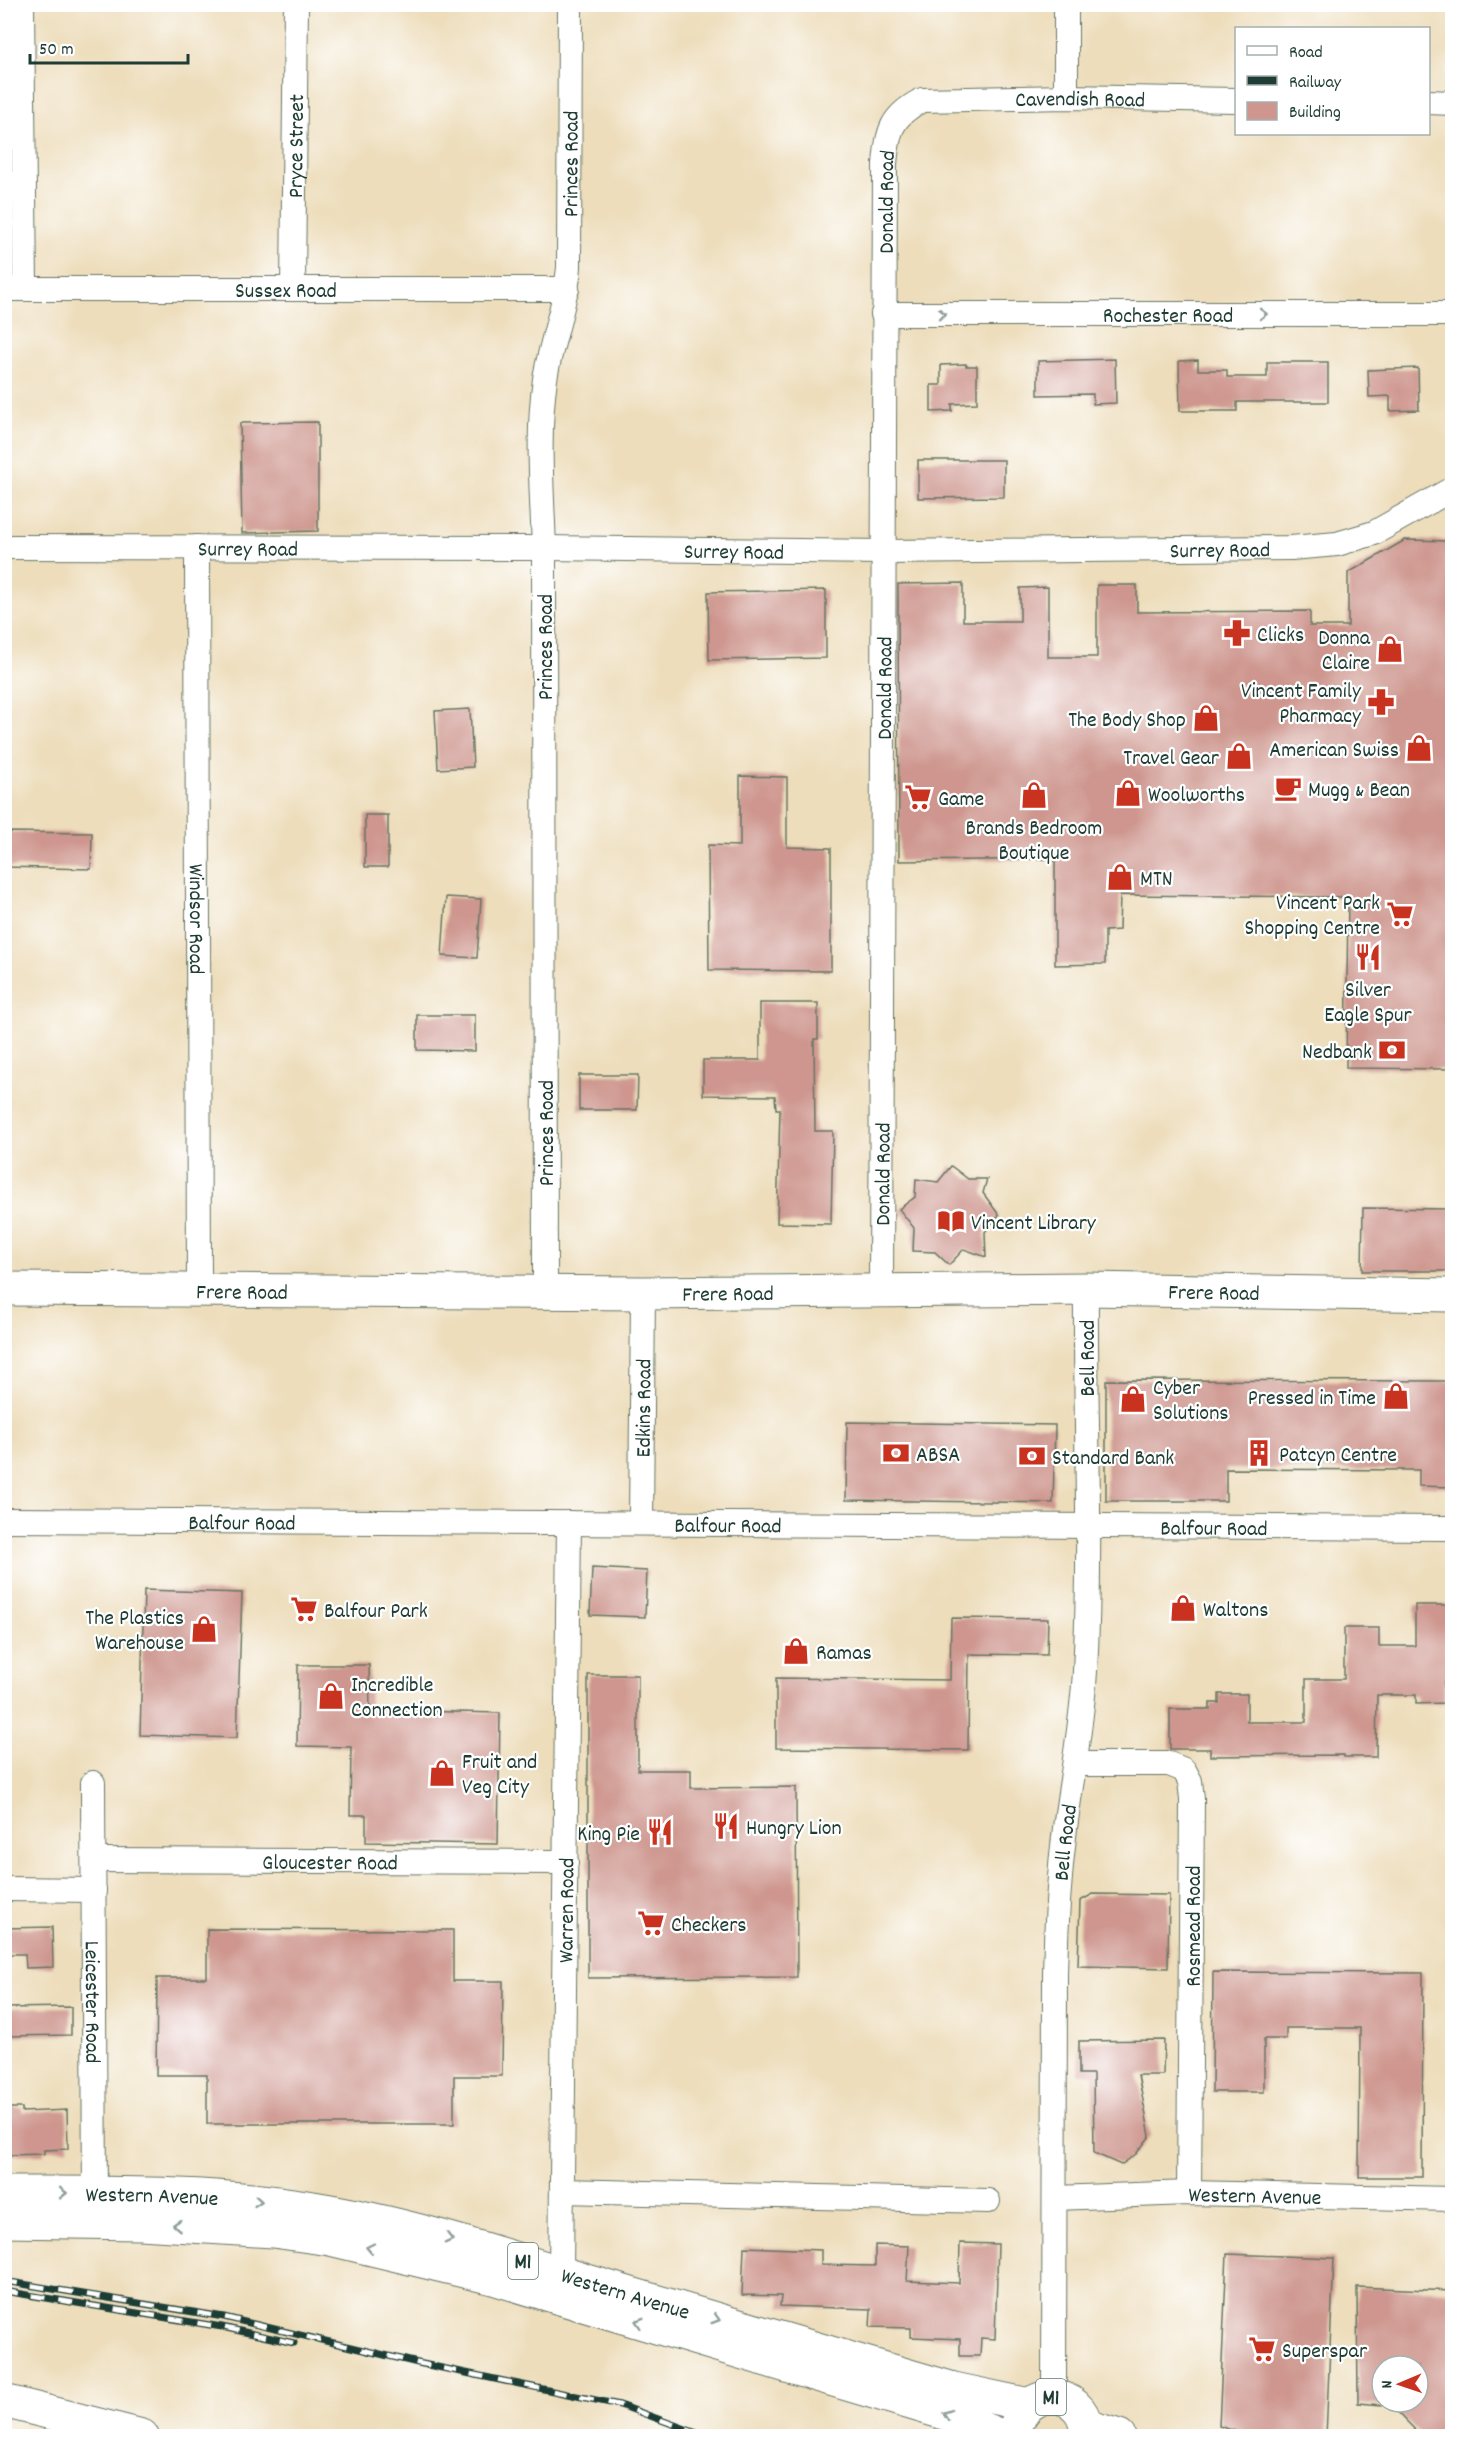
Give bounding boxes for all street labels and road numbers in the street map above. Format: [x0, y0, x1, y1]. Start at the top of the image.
street label: Cavendish Road [1015, 85, 1145, 117]
street label: Pryce Street [282, 94, 314, 198]
street label: Princes Road [557, 111, 589, 217]
street label: Donald Road [873, 149, 905, 254]
street label: Sussex Road [235, 277, 337, 308]
street label: Rochester Road [1103, 302, 1233, 333]
street label: Surrey Road [198, 535, 298, 567]
street label: Surrey Road [1170, 536, 1270, 568]
street label: Surrey Road [684, 538, 784, 570]
street label: Princes Road [532, 594, 563, 700]
street label: Donald Road [871, 636, 902, 740]
street label: Windsor Road [179, 864, 210, 974]
street label: Princes Road [533, 1080, 564, 1186]
street label: Donald Road [869, 1122, 901, 1226]
street label: Frere Road [196, 1278, 288, 1310]
street label: Frere Road [1168, 1278, 1260, 1311]
street label: Frere Road [682, 1280, 774, 1312]
street label: Bell Road [1074, 1320, 1105, 1396]
street label: Edkins Road [630, 1358, 661, 1458]
street label: Balfour Road [188, 1509, 296, 1541]
street label: Balfour Road [674, 1512, 782, 1543]
street label: Balfour Road [1160, 1514, 1268, 1546]
street label: Bell Road [1048, 1802, 1087, 1882]
street label: Gloucester Road [262, 1849, 398, 1880]
street label: Warren Road [552, 1857, 584, 1963]
street label: Rosmead Road [1180, 1865, 1211, 1987]
street label: Leicester Road [75, 1941, 106, 2063]
street label: Western Avenue [85, 2181, 219, 2216]
street label: Western Avenue [1188, 2181, 1322, 2215]
road number: M1 [508, 2243, 538, 2279]
street label: Western Avenue [556, 2262, 693, 2330]
road number: M1 [1036, 2379, 1066, 2415]

